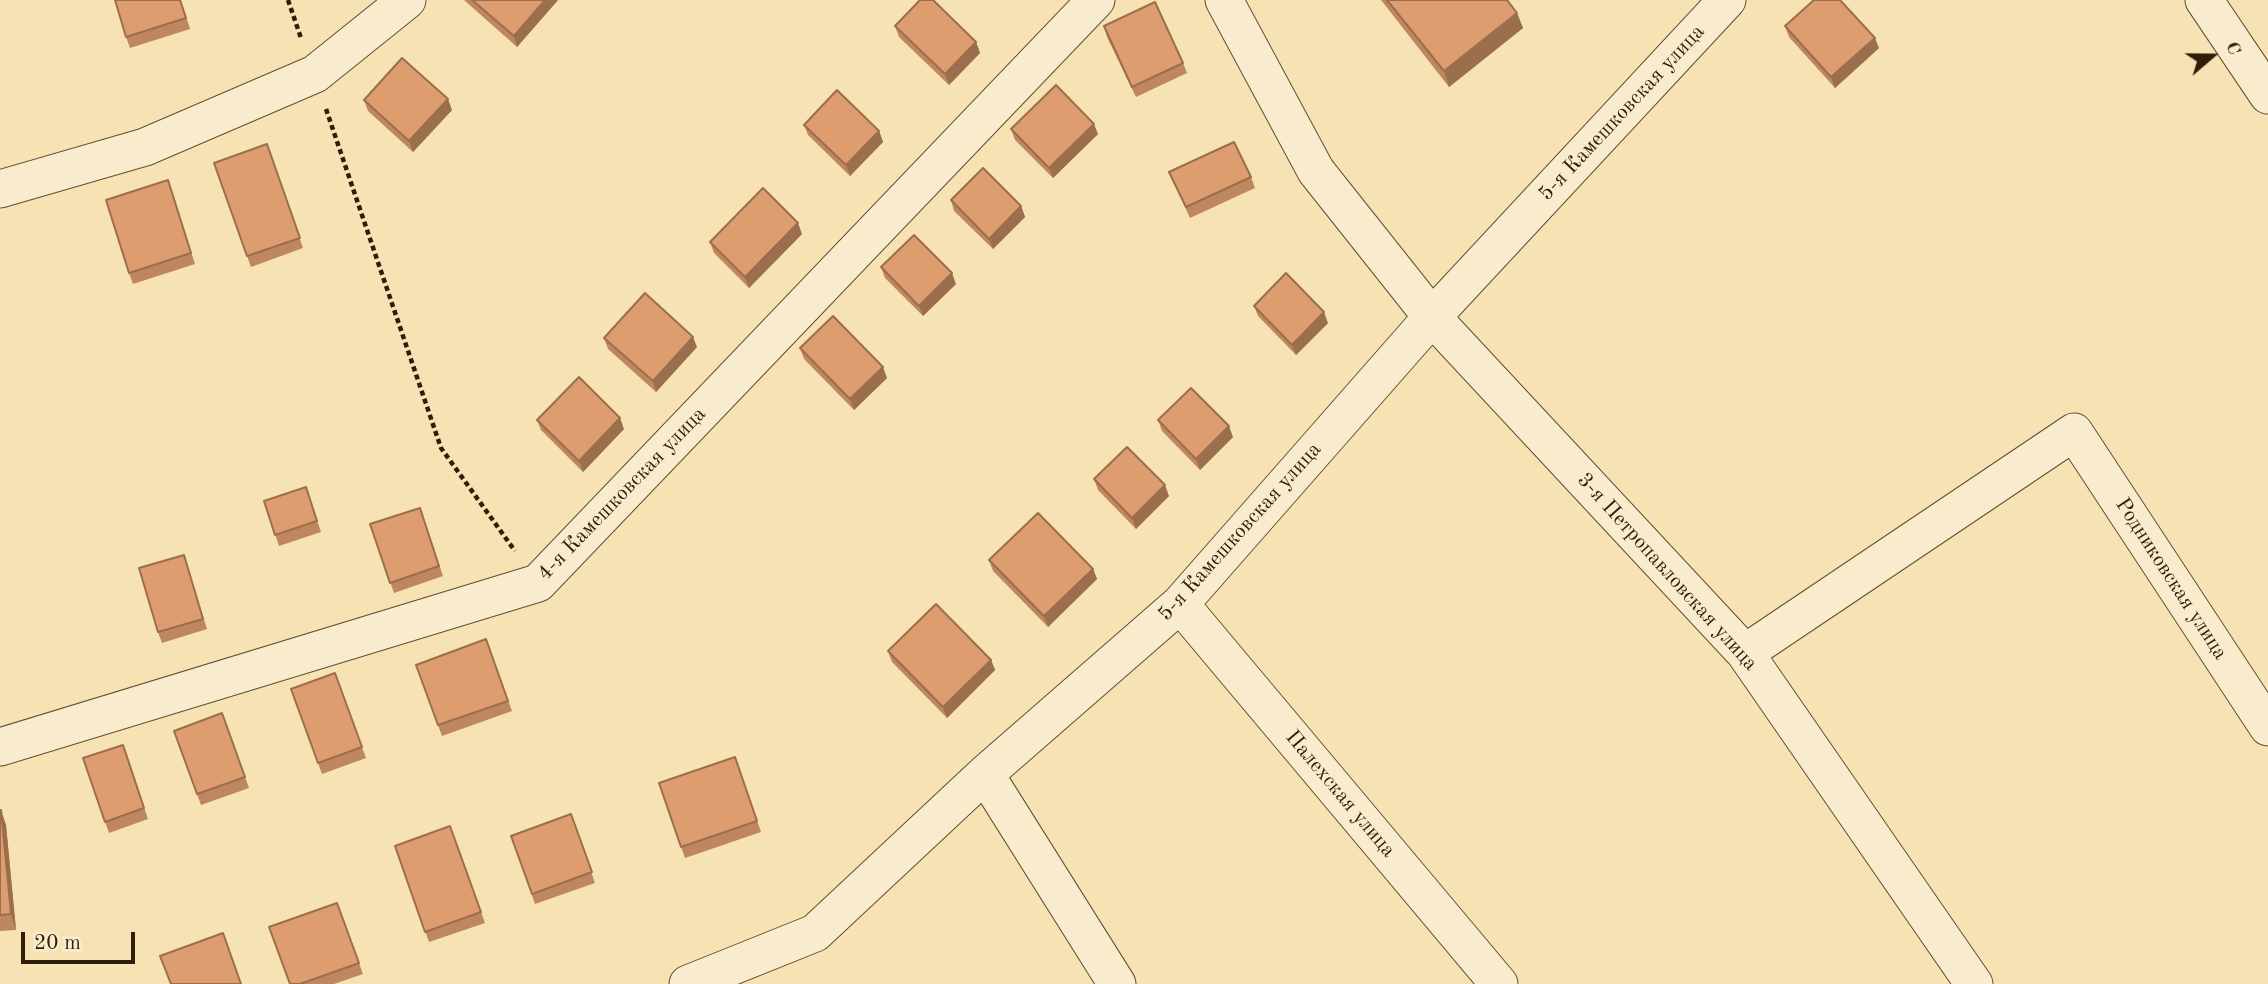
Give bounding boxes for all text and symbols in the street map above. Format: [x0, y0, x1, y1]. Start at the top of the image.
street label: 5-я Камешковская улица [1534, 20, 1710, 206]
north arrow [2177, 21, 2247, 91]
text: С [2221, 39, 2243, 58]
street label: 4-я Камешковская улица [532, 402, 712, 586]
street label: 5-я Камешковская улица [1153, 437, 1327, 627]
street label: 3-я Петропавловская улица [1571, 468, 1763, 676]
street label: Родниковская улица [2109, 493, 2233, 665]
street label: Палехская улица [1280, 725, 1400, 863]
scale bar [24, 918, 138, 962]
text: 20 m [34, 933, 81, 954]

